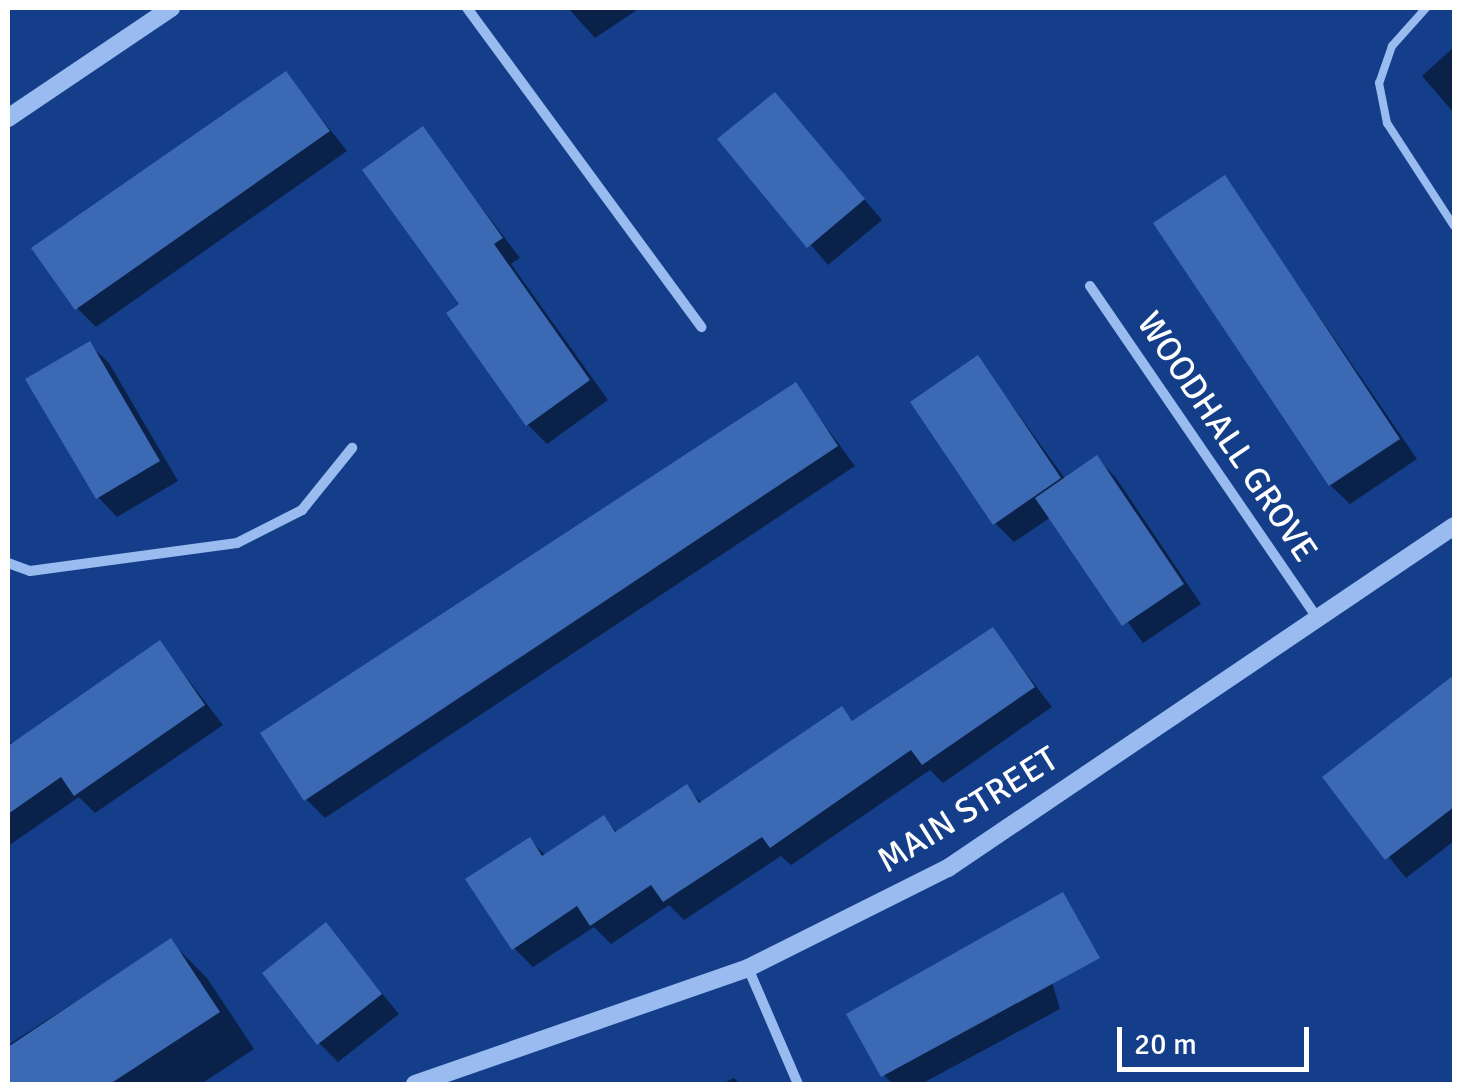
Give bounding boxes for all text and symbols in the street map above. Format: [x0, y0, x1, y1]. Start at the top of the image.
street label: WOODHALL GROVE [1128, 304, 1326, 570]
street label: MAIN STREET [870, 738, 1066, 882]
scale bar [1122, 1007, 1314, 1069]
text: 20 m [1134, 1026, 1197, 1063]

